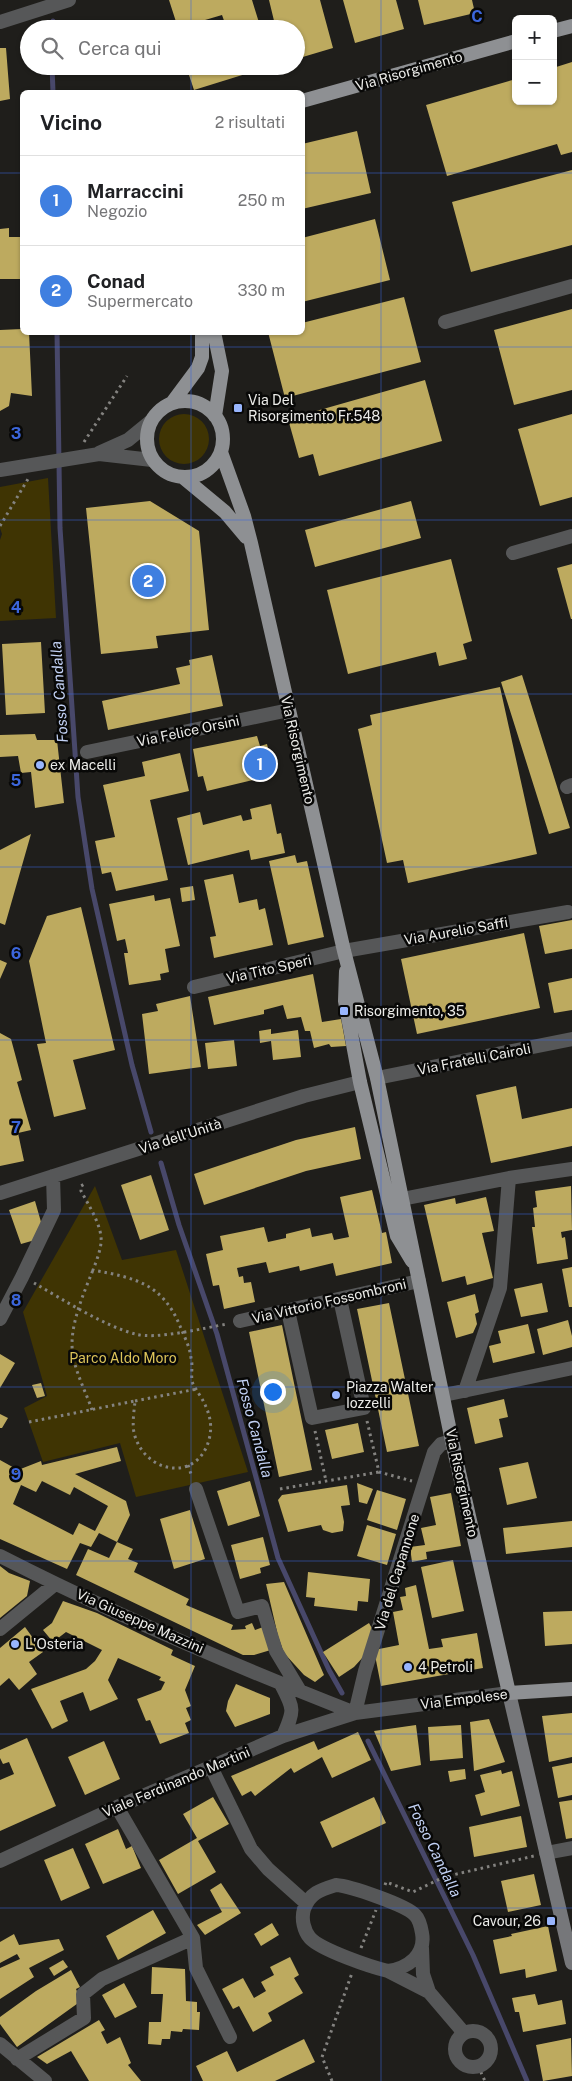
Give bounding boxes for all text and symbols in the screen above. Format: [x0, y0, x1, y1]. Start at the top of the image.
text: C [471, 7, 483, 26]
map controls [512, 15, 557, 105]
button: + [512, 15, 557, 60]
search box [20, 20, 305, 75]
icon: search [38, 34, 66, 62]
text: Cerca qui [78, 37, 161, 59]
street label: Via Risorgimento [354, 48, 464, 94]
button: − [512, 60, 557, 105]
text: Vicino [40, 110, 102, 135]
text: 2 risultati [215, 113, 285, 132]
text: Marraccini [87, 180, 184, 202]
text: 1 [53, 191, 59, 210]
text: 250 m [238, 191, 285, 210]
text: Negozio [87, 202, 147, 221]
text: Conad [87, 270, 145, 292]
text: 2 [51, 281, 61, 300]
text: 330 m [238, 281, 285, 300]
text: Supermercato [87, 292, 193, 311]
place label: Via Del Risorgimento Fr.548 [248, 392, 380, 424]
marker: Via Del Risorgimento Fr.548 [232, 402, 244, 414]
text: 3 [11, 424, 21, 443]
pin: 2 [132, 562, 164, 600]
text: 4 [11, 598, 22, 617]
water label: Fosso Candalla [47, 640, 71, 744]
street label: Via Risorgimento [278, 694, 318, 806]
street label: Via Felice Orsini [135, 712, 241, 750]
pin: 1 [244, 745, 276, 783]
place label: ex Macelli [50, 757, 116, 773]
marker: ex Macelli [34, 759, 46, 771]
text: 5 [11, 771, 22, 790]
street label: Via Aurelio Saffi [403, 914, 509, 948]
text: 6 [11, 944, 21, 963]
street label: Via Tito Speri [225, 951, 313, 987]
place label: Risorgimento, 35 [354, 1003, 465, 1019]
marker: Risorgimento, 35 [338, 1005, 350, 1017]
street label: Via Fratelli Cairoli [416, 1040, 532, 1078]
street label: Via dell'Unità [137, 1115, 223, 1157]
text: 7 [11, 1118, 21, 1137]
street label: Via Vittorio Fossombroni [250, 1275, 408, 1327]
text: 8 [11, 1291, 22, 1310]
park label: Parco Aldo Moro [69, 1350, 177, 1366]
water label: Fosso Candalla [234, 1376, 276, 1480]
your location [260, 1379, 286, 1405]
place label: Piazza Walter Iozzelli [346, 1379, 433, 1411]
marker: Piazza Walter Iozzelli [330, 1389, 342, 1401]
street label: Via Risorgimento [443, 1427, 481, 1539]
text: 9 [11, 1465, 21, 1484]
street label: Via del Capannone [372, 1512, 422, 1632]
street label: Via Giuseppe Mazzini [74, 1586, 206, 1656]
place label: L'Osteria [25, 1636, 84, 1652]
marker: L'Osteria [9, 1638, 21, 1650]
place label: 4 Petroli [418, 1659, 473, 1675]
marker: 4 Petroli [402, 1661, 414, 1673]
street label: Via Empolese [420, 1686, 509, 1712]
street label: Viale Ferdinando Martini [100, 1744, 252, 1820]
water label: Fosso Candalla [405, 1800, 465, 1900]
place label: Cavour, 26 [473, 1913, 541, 1929]
marker: Cavour, 26 [545, 1915, 557, 1927]

